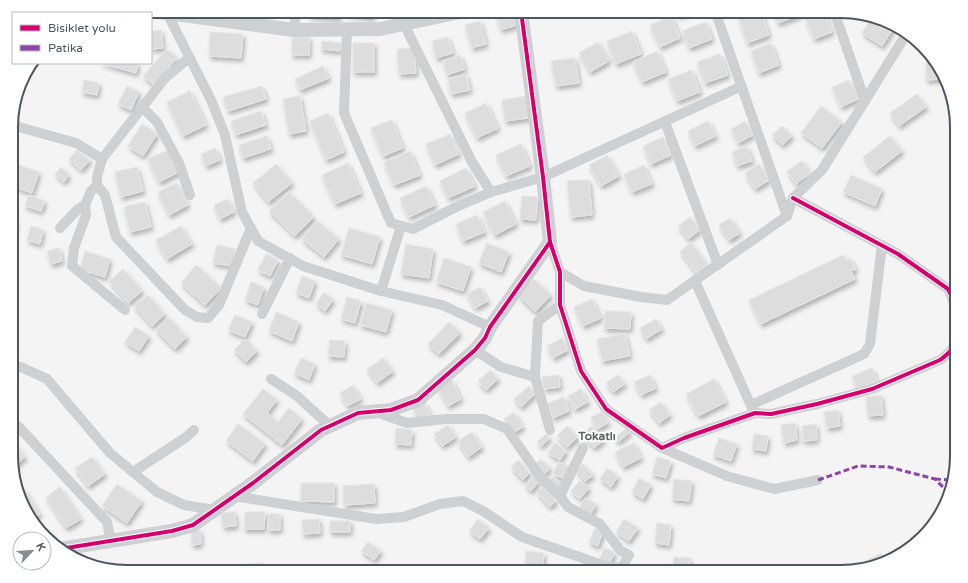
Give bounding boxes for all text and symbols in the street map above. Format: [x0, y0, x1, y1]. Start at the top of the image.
legend [12, 12, 152, 64]
text: Bisiklet yolu [48, 21, 116, 35]
text: Patika [48, 41, 83, 55]
district label: Tokatlı [577, 429, 616, 443]
north arrow [12, 531, 52, 571]
text: K [33, 541, 48, 554]

